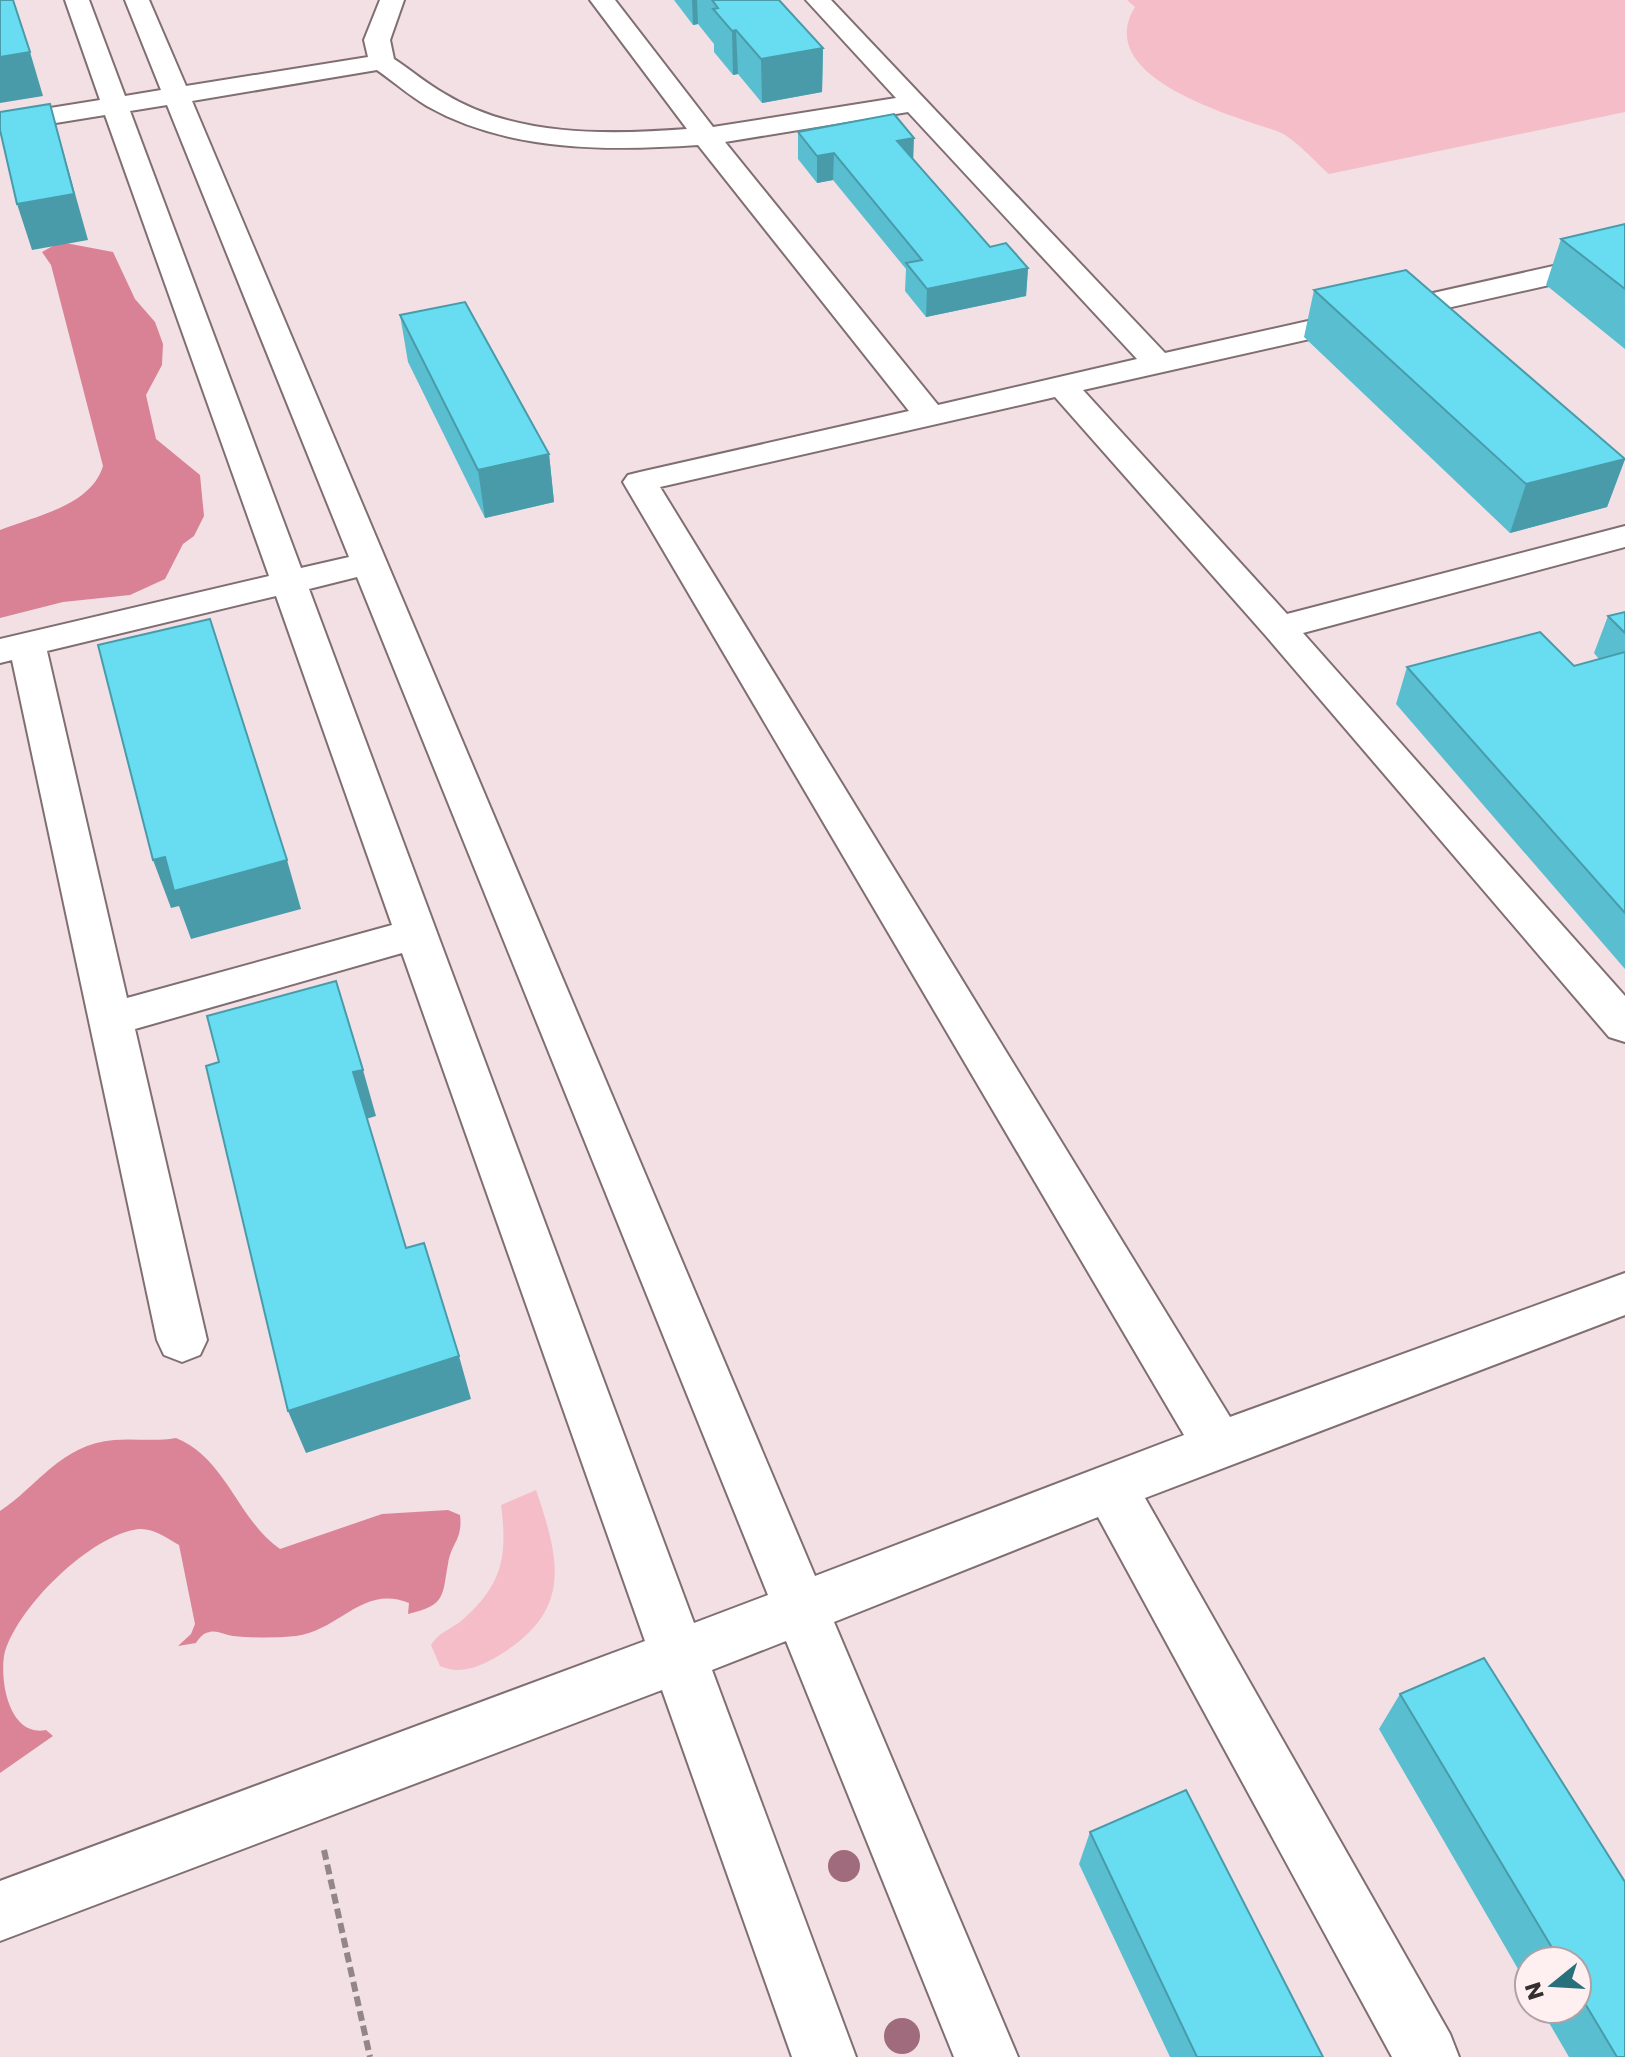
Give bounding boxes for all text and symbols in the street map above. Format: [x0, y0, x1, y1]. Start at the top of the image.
north arrow [1513, 1945, 1593, 2025]
text: N [1517, 1978, 1552, 2004]

